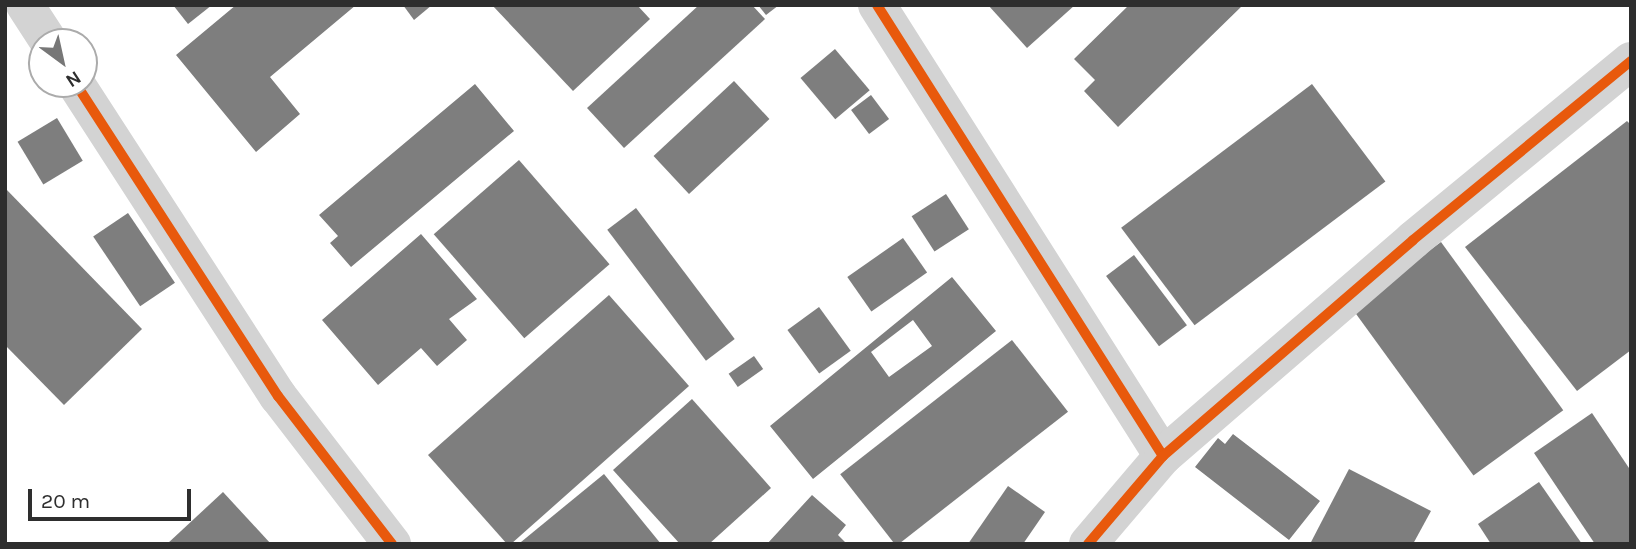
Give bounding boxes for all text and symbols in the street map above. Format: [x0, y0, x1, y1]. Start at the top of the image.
north arrow [28, 28, 98, 98]
text: N [62, 66, 85, 92]
scale bar [32, 476, 194, 520]
text: 20 m [41, 489, 90, 513]

